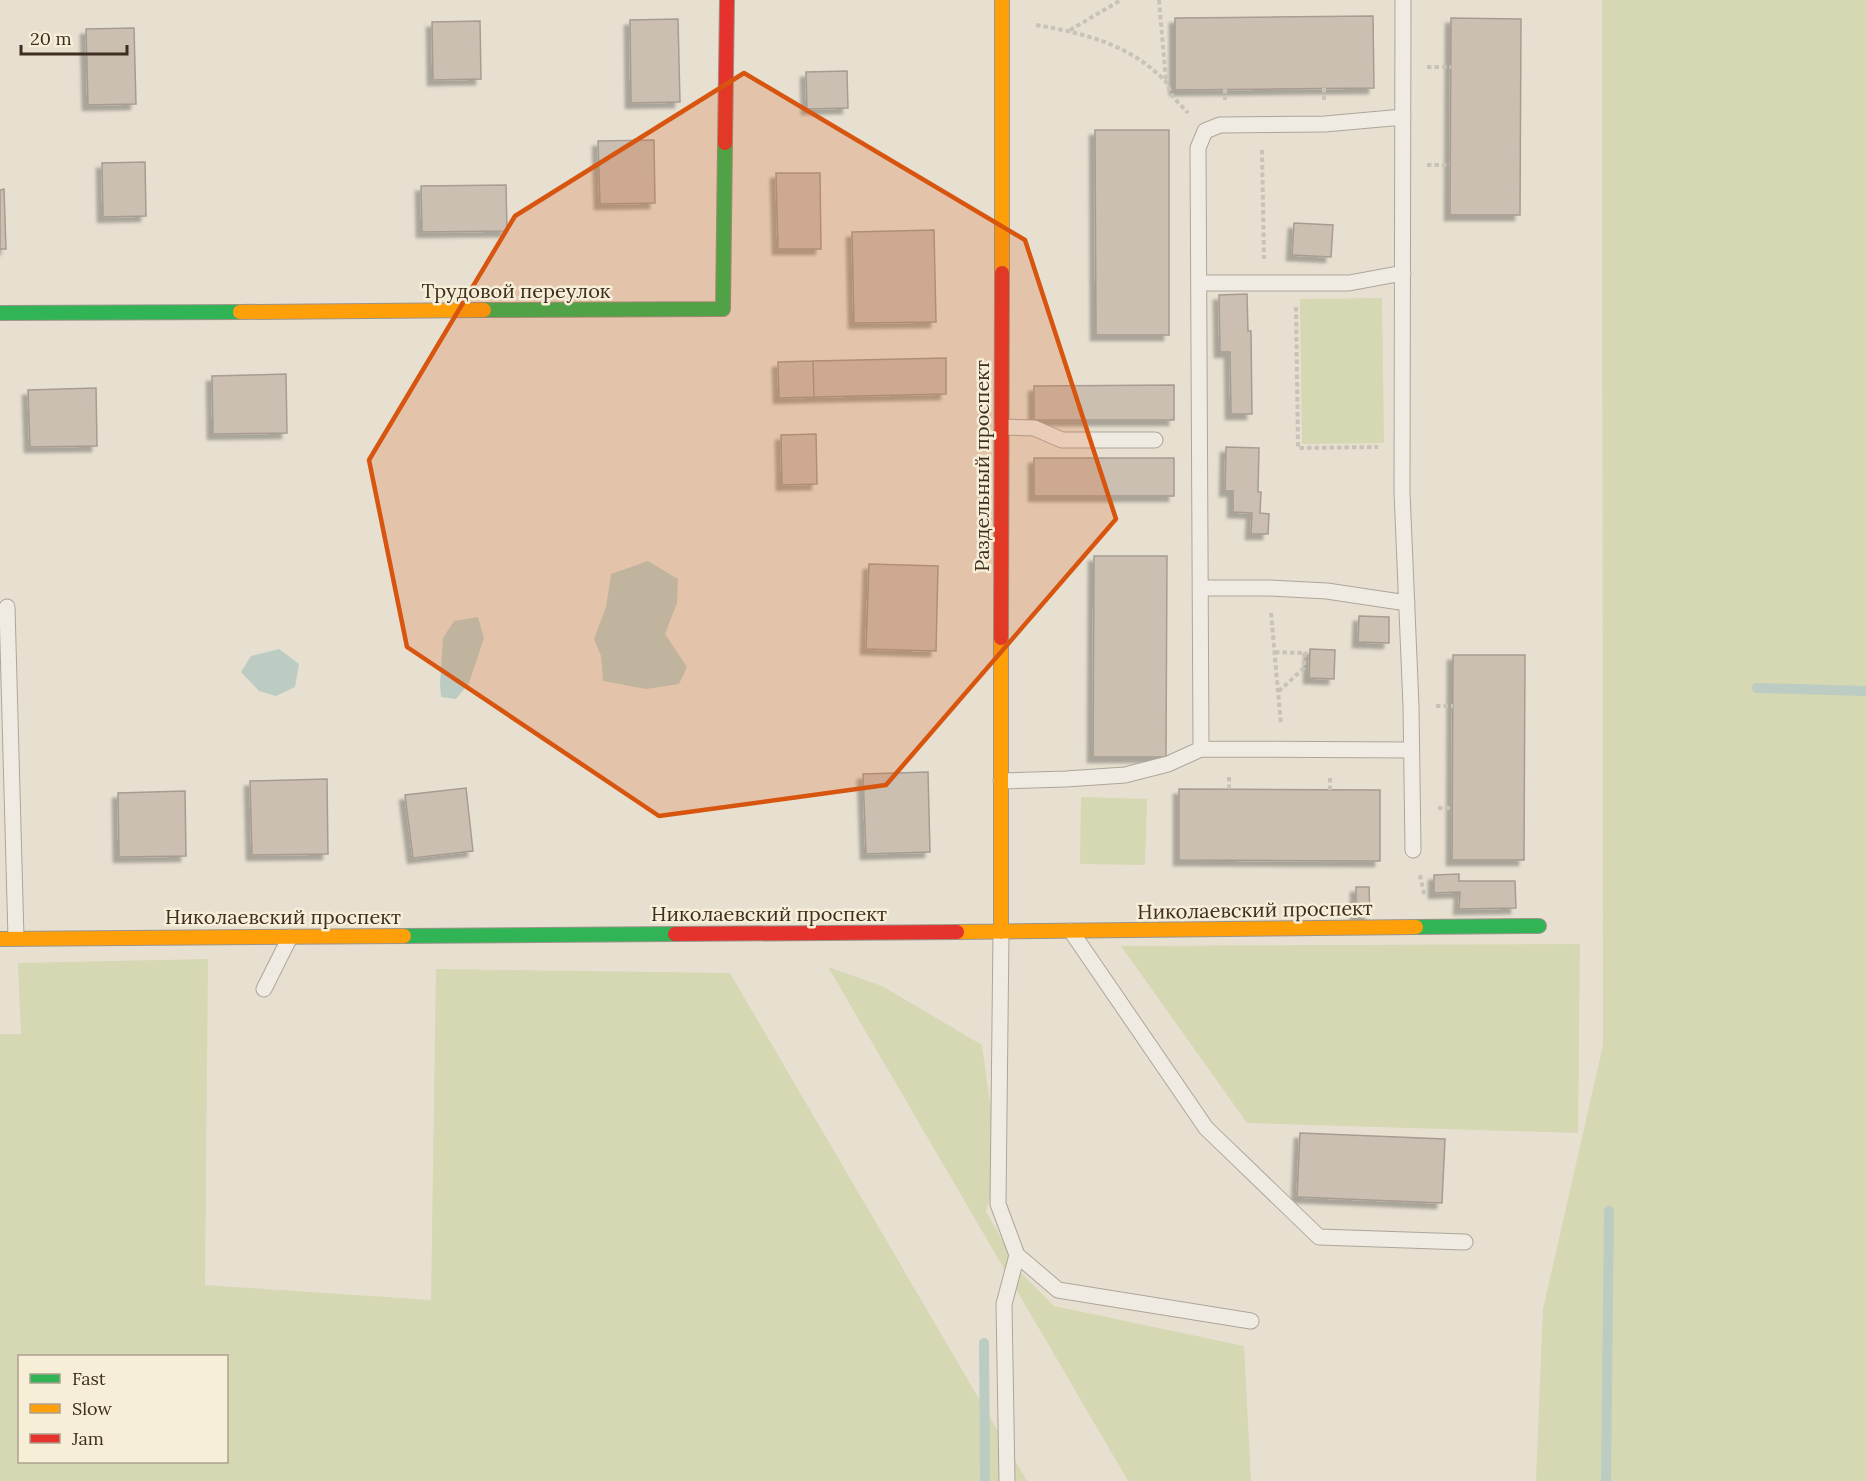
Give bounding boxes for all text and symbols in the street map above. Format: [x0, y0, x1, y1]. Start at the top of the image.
scale bar [21, 18, 128, 56]
text: 20 m [30, 27, 72, 50]
street label: Трудовой переулок [421, 278, 611, 303]
street label: Раздельный проспект [969, 360, 994, 572]
street label: Николаевский проспект [1137, 895, 1373, 924]
street label: Николаевский проспект [651, 901, 887, 926]
street label: Николаевский проспект [165, 904, 401, 929]
legend [18, 1355, 228, 1463]
text: Fast [72, 1367, 106, 1390]
text: Slow [72, 1397, 112, 1420]
text: Jam [71, 1427, 104, 1450]

